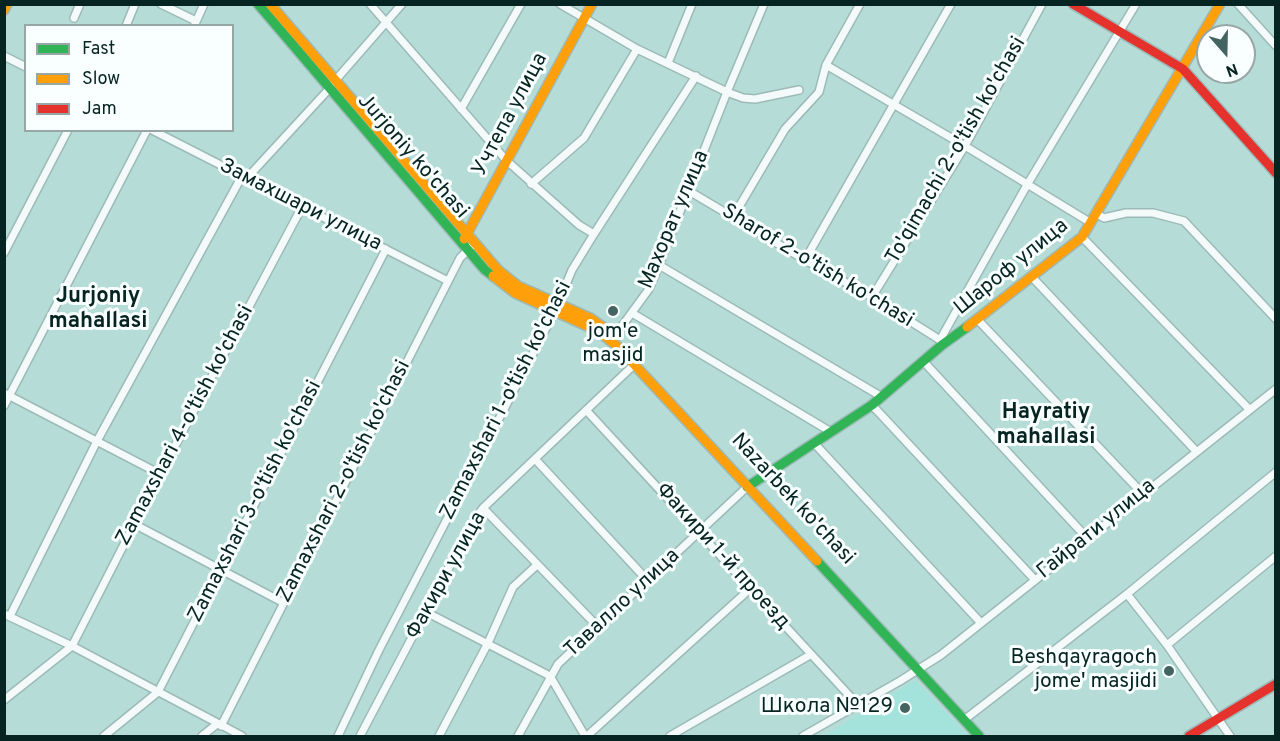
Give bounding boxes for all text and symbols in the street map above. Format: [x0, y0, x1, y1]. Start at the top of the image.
legend [24, 24, 234, 132]
north arrow [1196, 24, 1256, 84]
street label: To'qimachi 2-o'tish ko'chasi [882, 33, 1032, 269]
text: Fast [82, 38, 115, 61]
street label: Учтепа улица [468, 49, 554, 181]
text: N [1223, 58, 1240, 80]
text: Slow [82, 68, 120, 91]
street label: Jurjoniy ko'chasi [351, 89, 473, 225]
text: Jam [82, 98, 117, 121]
street label: Махорат улица [634, 147, 716, 293]
street label: Замахшари улица [215, 154, 385, 258]
street label: Sharof 2-o'tish ko'chasi [716, 200, 918, 334]
street label: Шароф улица [950, 214, 1074, 322]
street label: Zamaxshari 1-o'tish ko'chasi [436, 277, 578, 525]
district label: Jurjoniy mahallasi [49, 285, 147, 336]
street label: Zamaxshari 4-o'tish ko'chasi [112, 301, 260, 551]
marker: jom'e masjid [606, 304, 620, 318]
place label: jom'e masjid [582, 320, 644, 370]
street label: Zamaxshari 2-o'tish ko'chasi [273, 357, 417, 607]
street label: Zamaxshari 3-o'tish ko'chasi [184, 377, 328, 627]
district label: Hayratiy mahallasi [997, 401, 1095, 452]
street label: Nazarbek ko'chasi [725, 429, 859, 571]
street label: Гайрати улица [1033, 475, 1161, 585]
street label: Факири 1-й проезд [650, 478, 794, 636]
street label: Факири улица [402, 508, 492, 644]
street label: Тавалло улица [560, 544, 686, 664]
place label: Beshqayragoch jome' masjidi [1010, 646, 1157, 696]
marker: Beshqayragoch jome' masjidi [1162, 664, 1176, 678]
place label: Школа №129 [761, 695, 893, 721]
marker: Школа №129 [898, 701, 912, 715]

